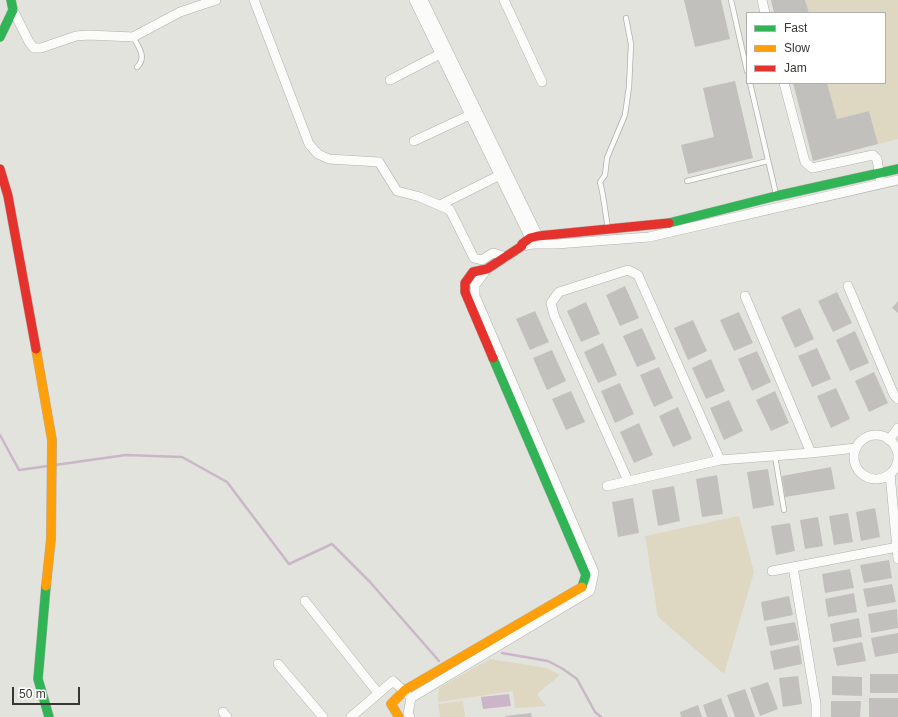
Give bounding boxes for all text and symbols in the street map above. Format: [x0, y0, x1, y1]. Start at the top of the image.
legend [746, 12, 886, 84]
text: Fast [784, 21, 807, 35]
text: Slow [784, 41, 810, 55]
text: Jam [784, 61, 807, 75]
scale bar [14, 679, 82, 705]
text: 50 m [19, 687, 46, 701]

